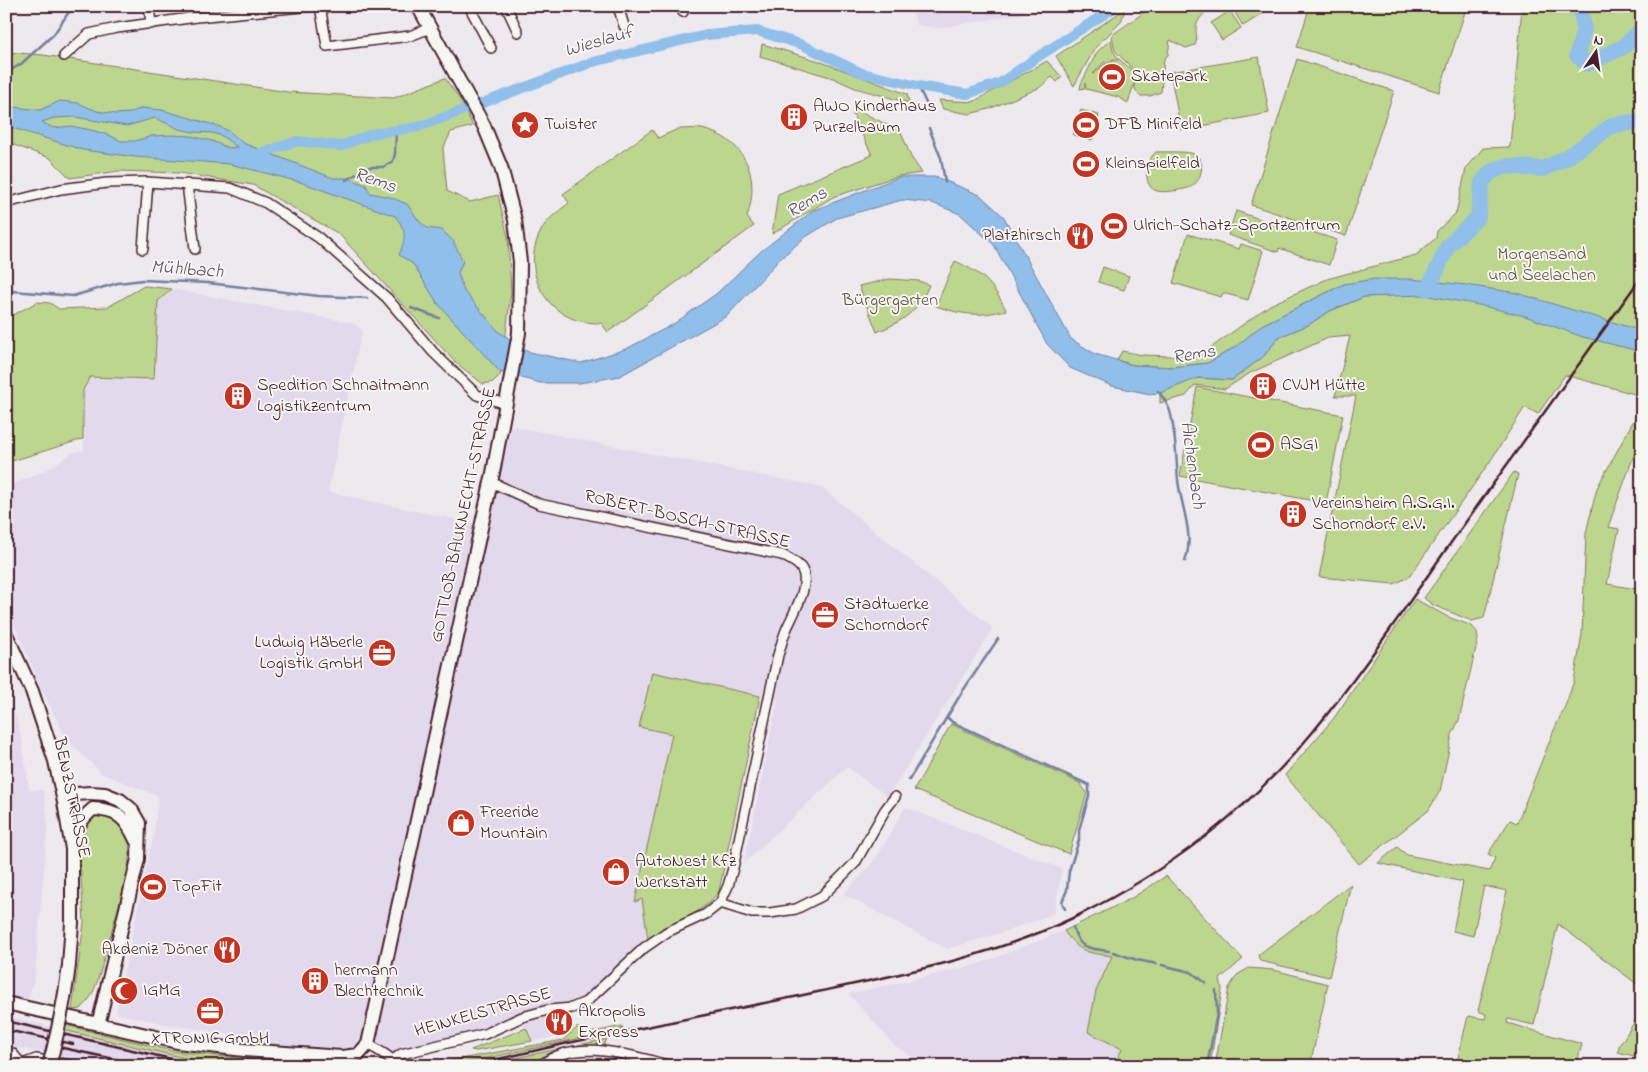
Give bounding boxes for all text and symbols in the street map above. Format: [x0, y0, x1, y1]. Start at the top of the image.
water label: Wieslauf [561, 18, 640, 65]
north arrow [1570, 28, 1620, 78]
text: N [1592, 30, 1606, 52]
sports icon: Skatepark [1097, 62, 1127, 92]
place label: Skatepark [1131, 64, 1207, 90]
place label: AWO Kinderhaus Purzelbaum [813, 94, 937, 141]
building icon: AWO Kinderhaus Purzelbaum [779, 102, 809, 132]
place icon: Twister [510, 110, 540, 140]
sports icon: DFB Minifeld [1071, 110, 1101, 140]
place label: Twister [544, 112, 598, 138]
place label: DFB Minifeld [1104, 112, 1202, 138]
sports icon: Kleinspielfeld [1071, 149, 1101, 179]
place label: Kleinspielfeld [1105, 151, 1200, 177]
water label: Rems [350, 161, 400, 201]
water label: Rems [781, 180, 833, 226]
sports icon: Ulrich-Schatz-Sportzentrum [1099, 211, 1129, 241]
place label: Ulrich-Schatz-Sportzentrum [1133, 213, 1340, 239]
restaurant icon: Platzhirsch [1065, 221, 1095, 251]
place label: Platzhirsch [982, 223, 1061, 249]
park label: Morgensand und Seelachen [1488, 242, 1596, 289]
water label: Mühlbach [150, 254, 225, 286]
park label: Bürgergarten [841, 288, 938, 315]
water label: Rems [1170, 338, 1218, 372]
building icon: CVJM Hütte [1248, 371, 1278, 401]
place label: Spedition Schnaitmann Logistikzentrum [257, 373, 429, 421]
place label: CVJM Hütte [1282, 373, 1366, 399]
building icon: Spedition Schnaitmann Logistikzentrum [223, 381, 253, 411]
street label: GOTTLOB-BAUKNECHT-STRASSE [424, 385, 504, 645]
water label: Aichenbach [1172, 419, 1212, 512]
sports icon: ASGI [1246, 430, 1276, 460]
place label: ASGI [1280, 432, 1318, 458]
street label: ROBERT-BOSCH-STRASSE [582, 484, 792, 556]
place label: Vereinsheim A.S.G.I. Schorndorf e.V. [1311, 491, 1455, 538]
building icon: Vereinsheim A.S.G.I. Schorndorf e.V. [1278, 499, 1308, 529]
place label: Stadtwerke Schorndorf [844, 592, 930, 639]
office icon: Stadtwerke Schorndorf [810, 600, 840, 630]
place label: Ludwig Häberle Logistik GmbH [255, 630, 364, 678]
office icon: Ludwig Häberle Logistik GmbH [367, 638, 397, 668]
street label: BENZSTRASSE [45, 734, 96, 861]
place label: Freeride Mountain [479, 800, 547, 847]
shop icon: Freeride Mountain [446, 808, 476, 838]
place label: AutoNest Kfz Werkstatt [635, 849, 737, 896]
shop icon: AutoNest Kfz Werkstatt [601, 857, 631, 887]
sports icon: TopFit [138, 872, 168, 902]
place label: TopFit [172, 874, 222, 900]
restaurant icon: Akdeniz Döner [212, 935, 242, 965]
place label: Akdeniz Döner [102, 937, 208, 963]
place label: hermann Blechtechnik [333, 958, 423, 1005]
building icon: hermann Blechtechnik [300, 966, 330, 996]
mosque icon: IGMG [109, 976, 139, 1006]
place label: IGMG [143, 978, 181, 1004]
street label: HEINKELSTRASSE [412, 981, 554, 1045]
office icon: XTRONIC GmbH [195, 996, 225, 1026]
place label: Akropolis Express [578, 999, 646, 1046]
restaurant icon: Akropolis Express [544, 1007, 574, 1037]
place label: XTRONIC GmbH [151, 1026, 269, 1052]

